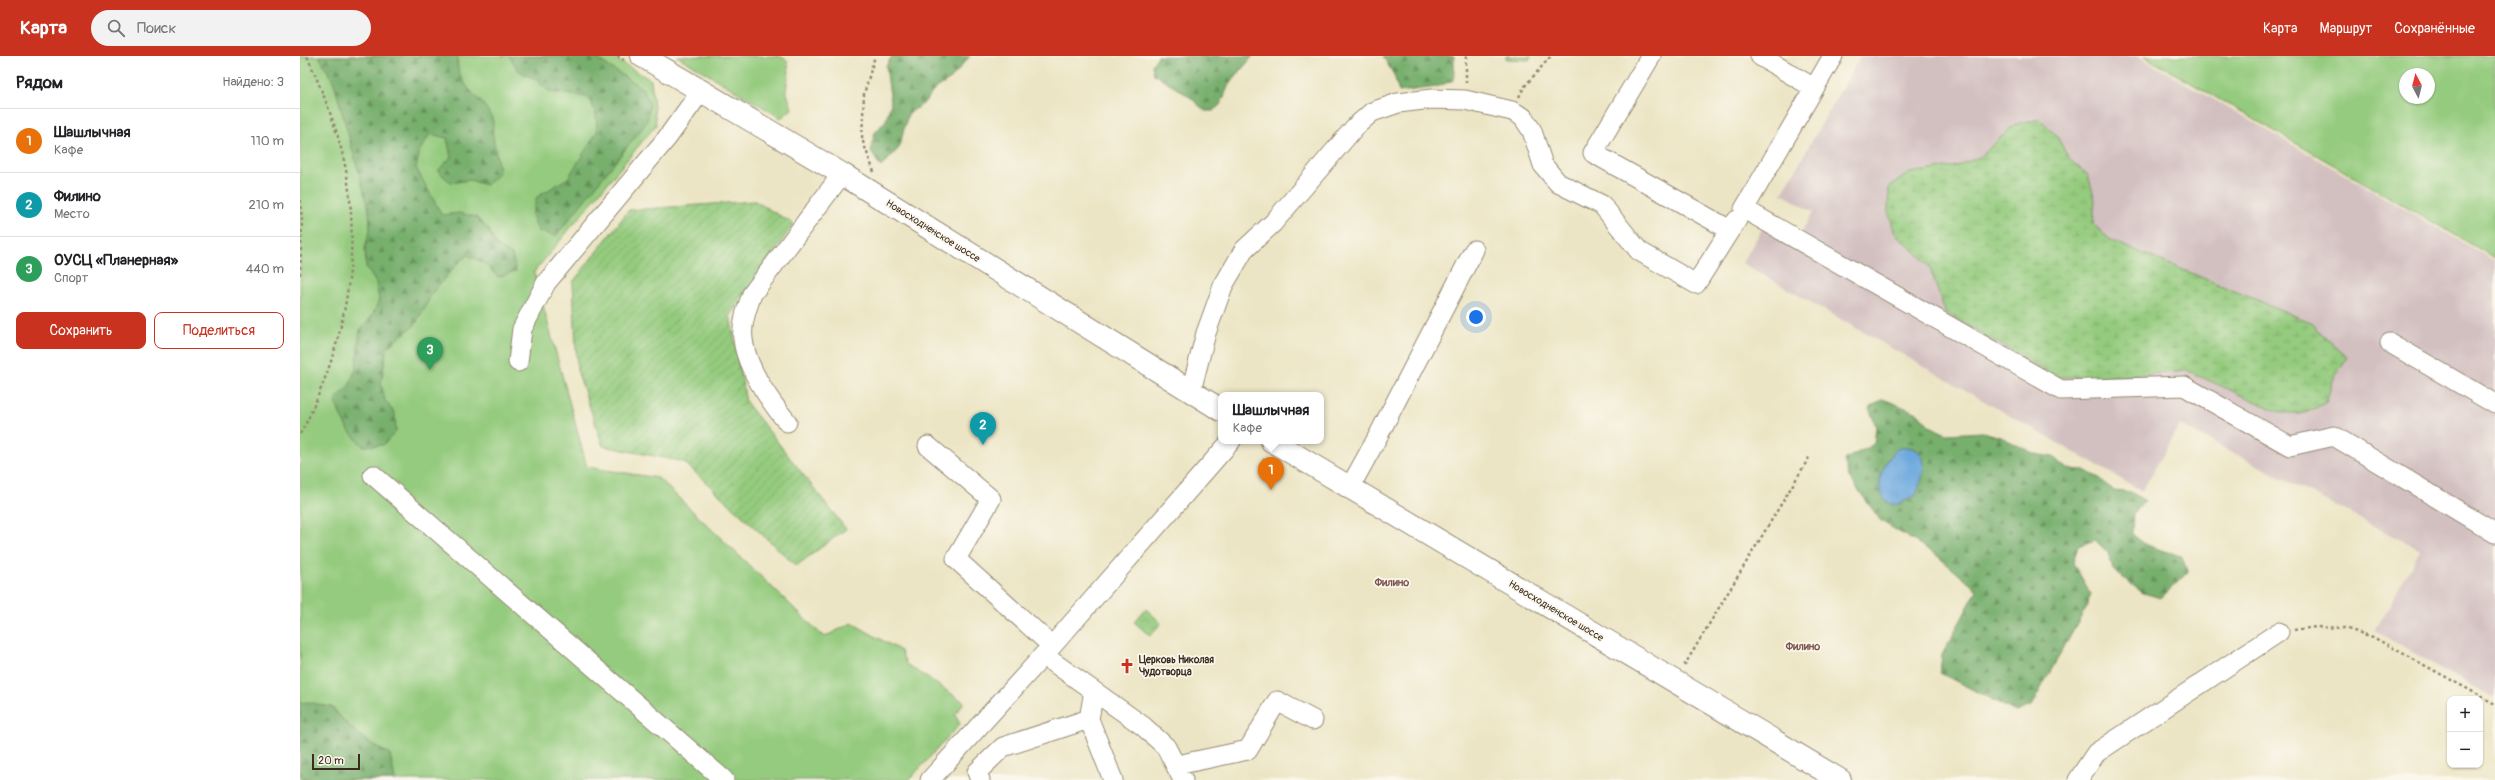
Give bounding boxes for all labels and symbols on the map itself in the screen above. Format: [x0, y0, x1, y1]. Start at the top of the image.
north arrow [2399, 68, 2435, 104]
street label: Новосходненское шоссе [884, 197, 982, 265]
your location [1466, 307, 1486, 327]
pin: 3 [417, 337, 443, 370]
pin: 2 [970, 412, 996, 445]
pin: 1 [1258, 457, 1284, 490]
district label: Филино [1374, 576, 1409, 589]
street label: Новосходненское шоссе [1506, 578, 1606, 644]
district label: Филино [1785, 640, 1820, 653]
place label: Церковь Николая Чудотворца [1139, 654, 1214, 678]
church icon: Церковь Николая Чудотворца [1118, 657, 1136, 675]
scale bar [312, 752, 360, 771]

